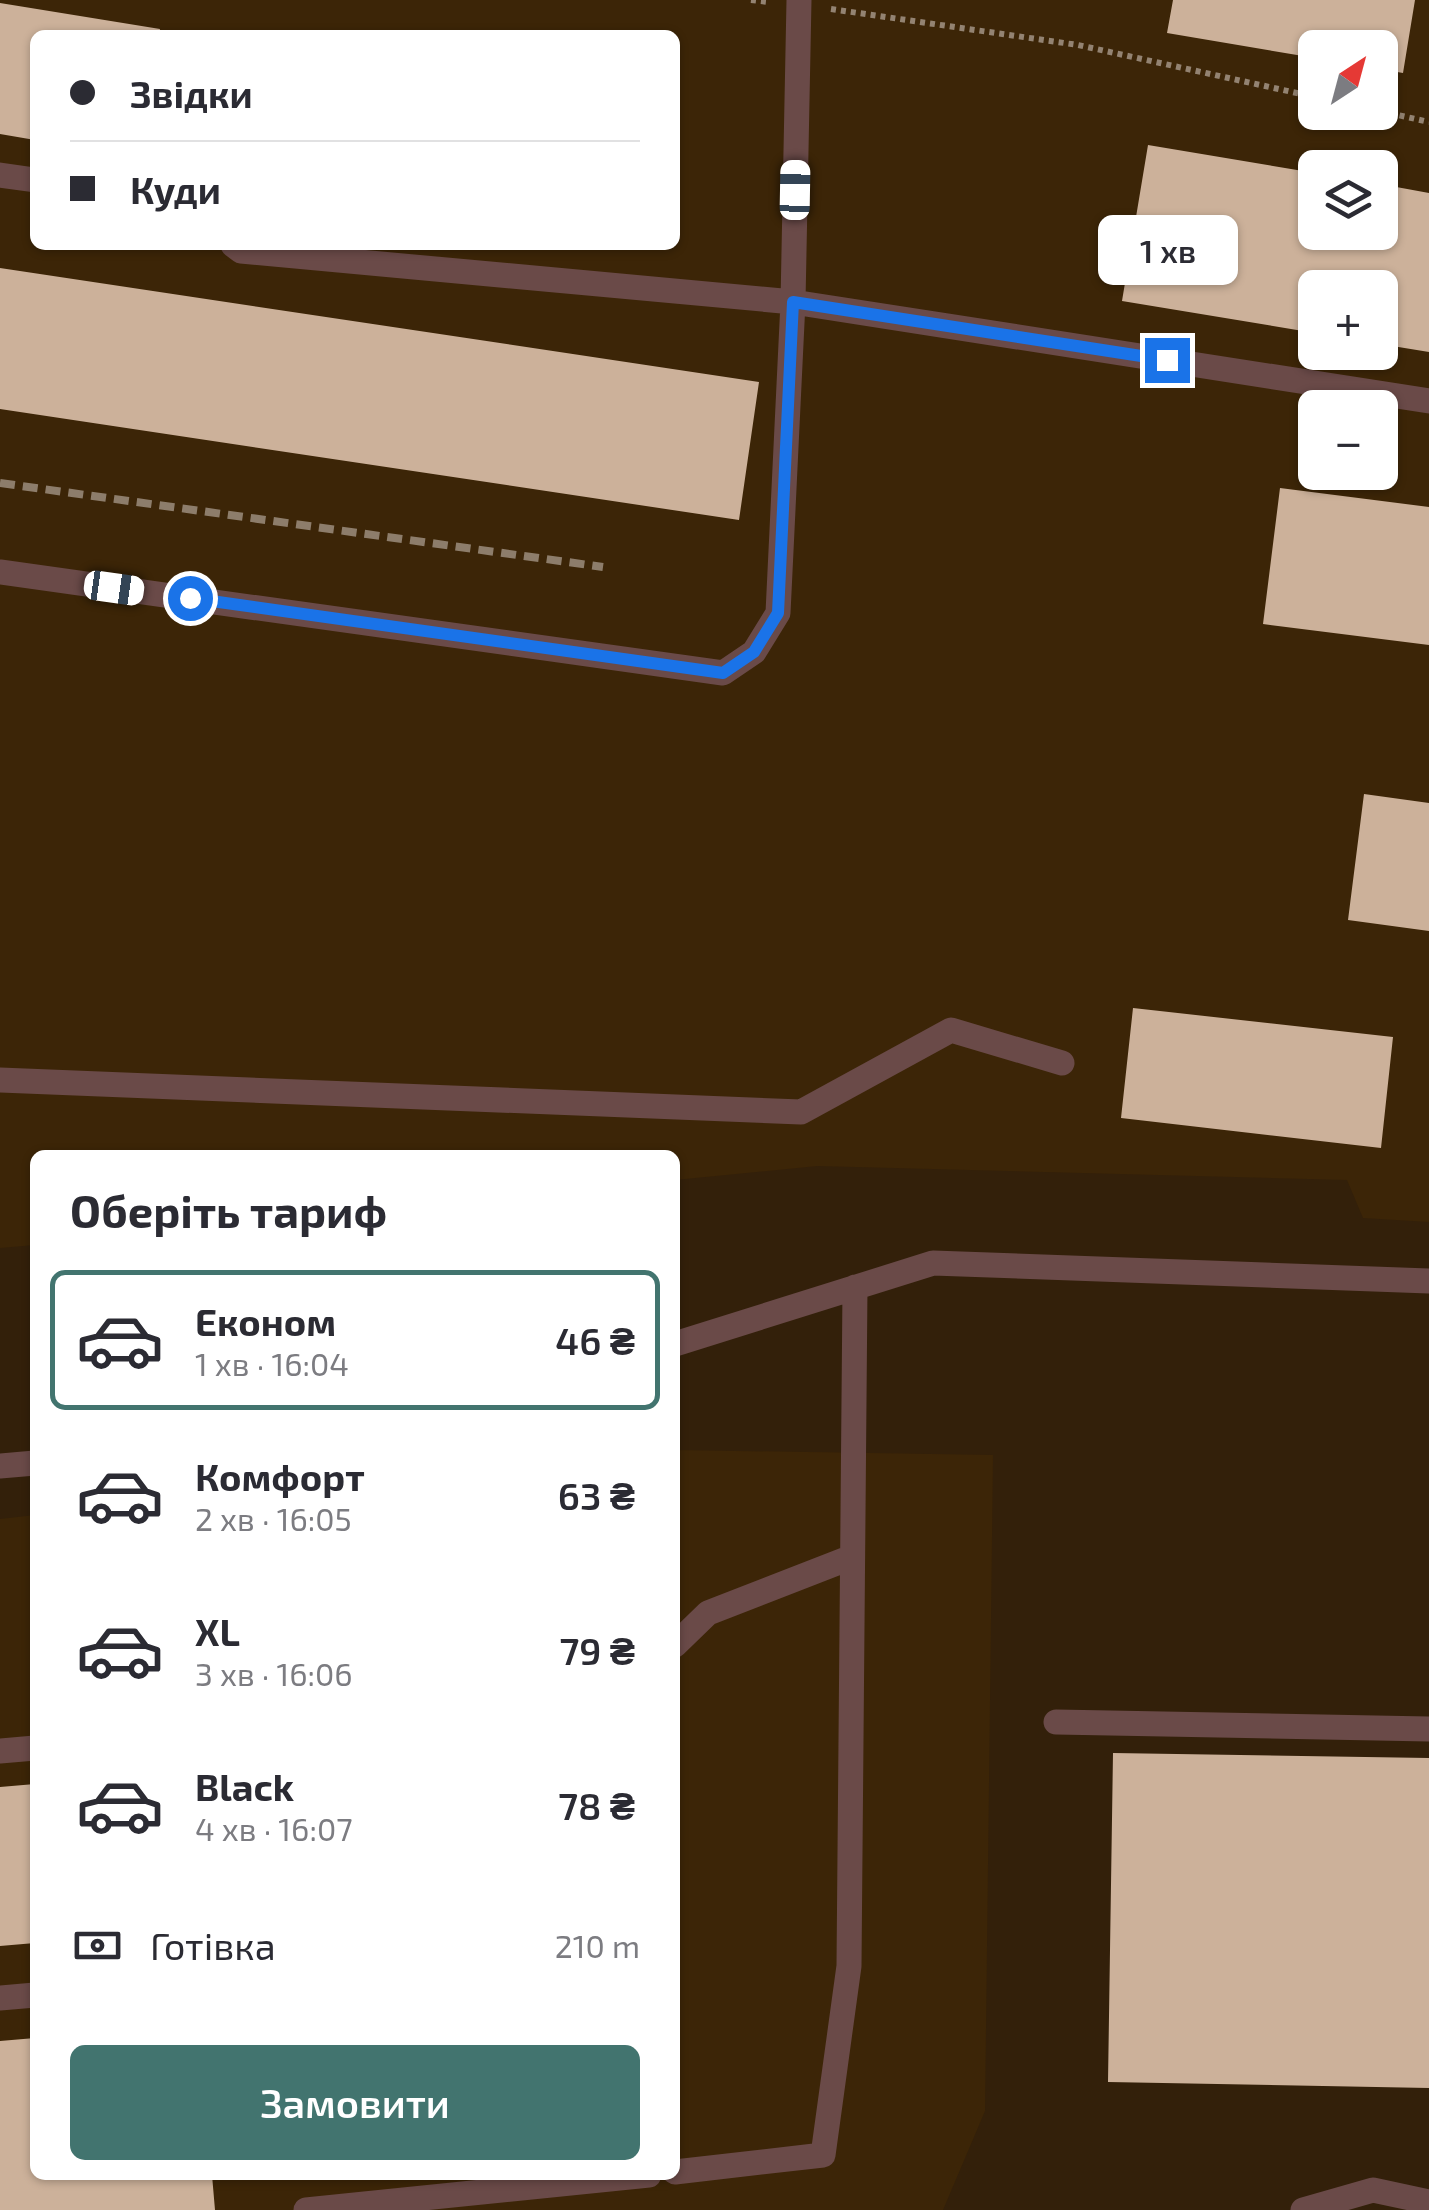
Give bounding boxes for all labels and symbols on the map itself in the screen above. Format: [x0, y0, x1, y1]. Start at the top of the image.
north arrow [1298, 30, 1398, 130]
car [779, 160, 811, 220]
callout: 1 хв [1097, 215, 1237, 285]
route end [1145, 338, 1190, 383]
car [82, 569, 146, 607]
route start [168, 576, 213, 621]

